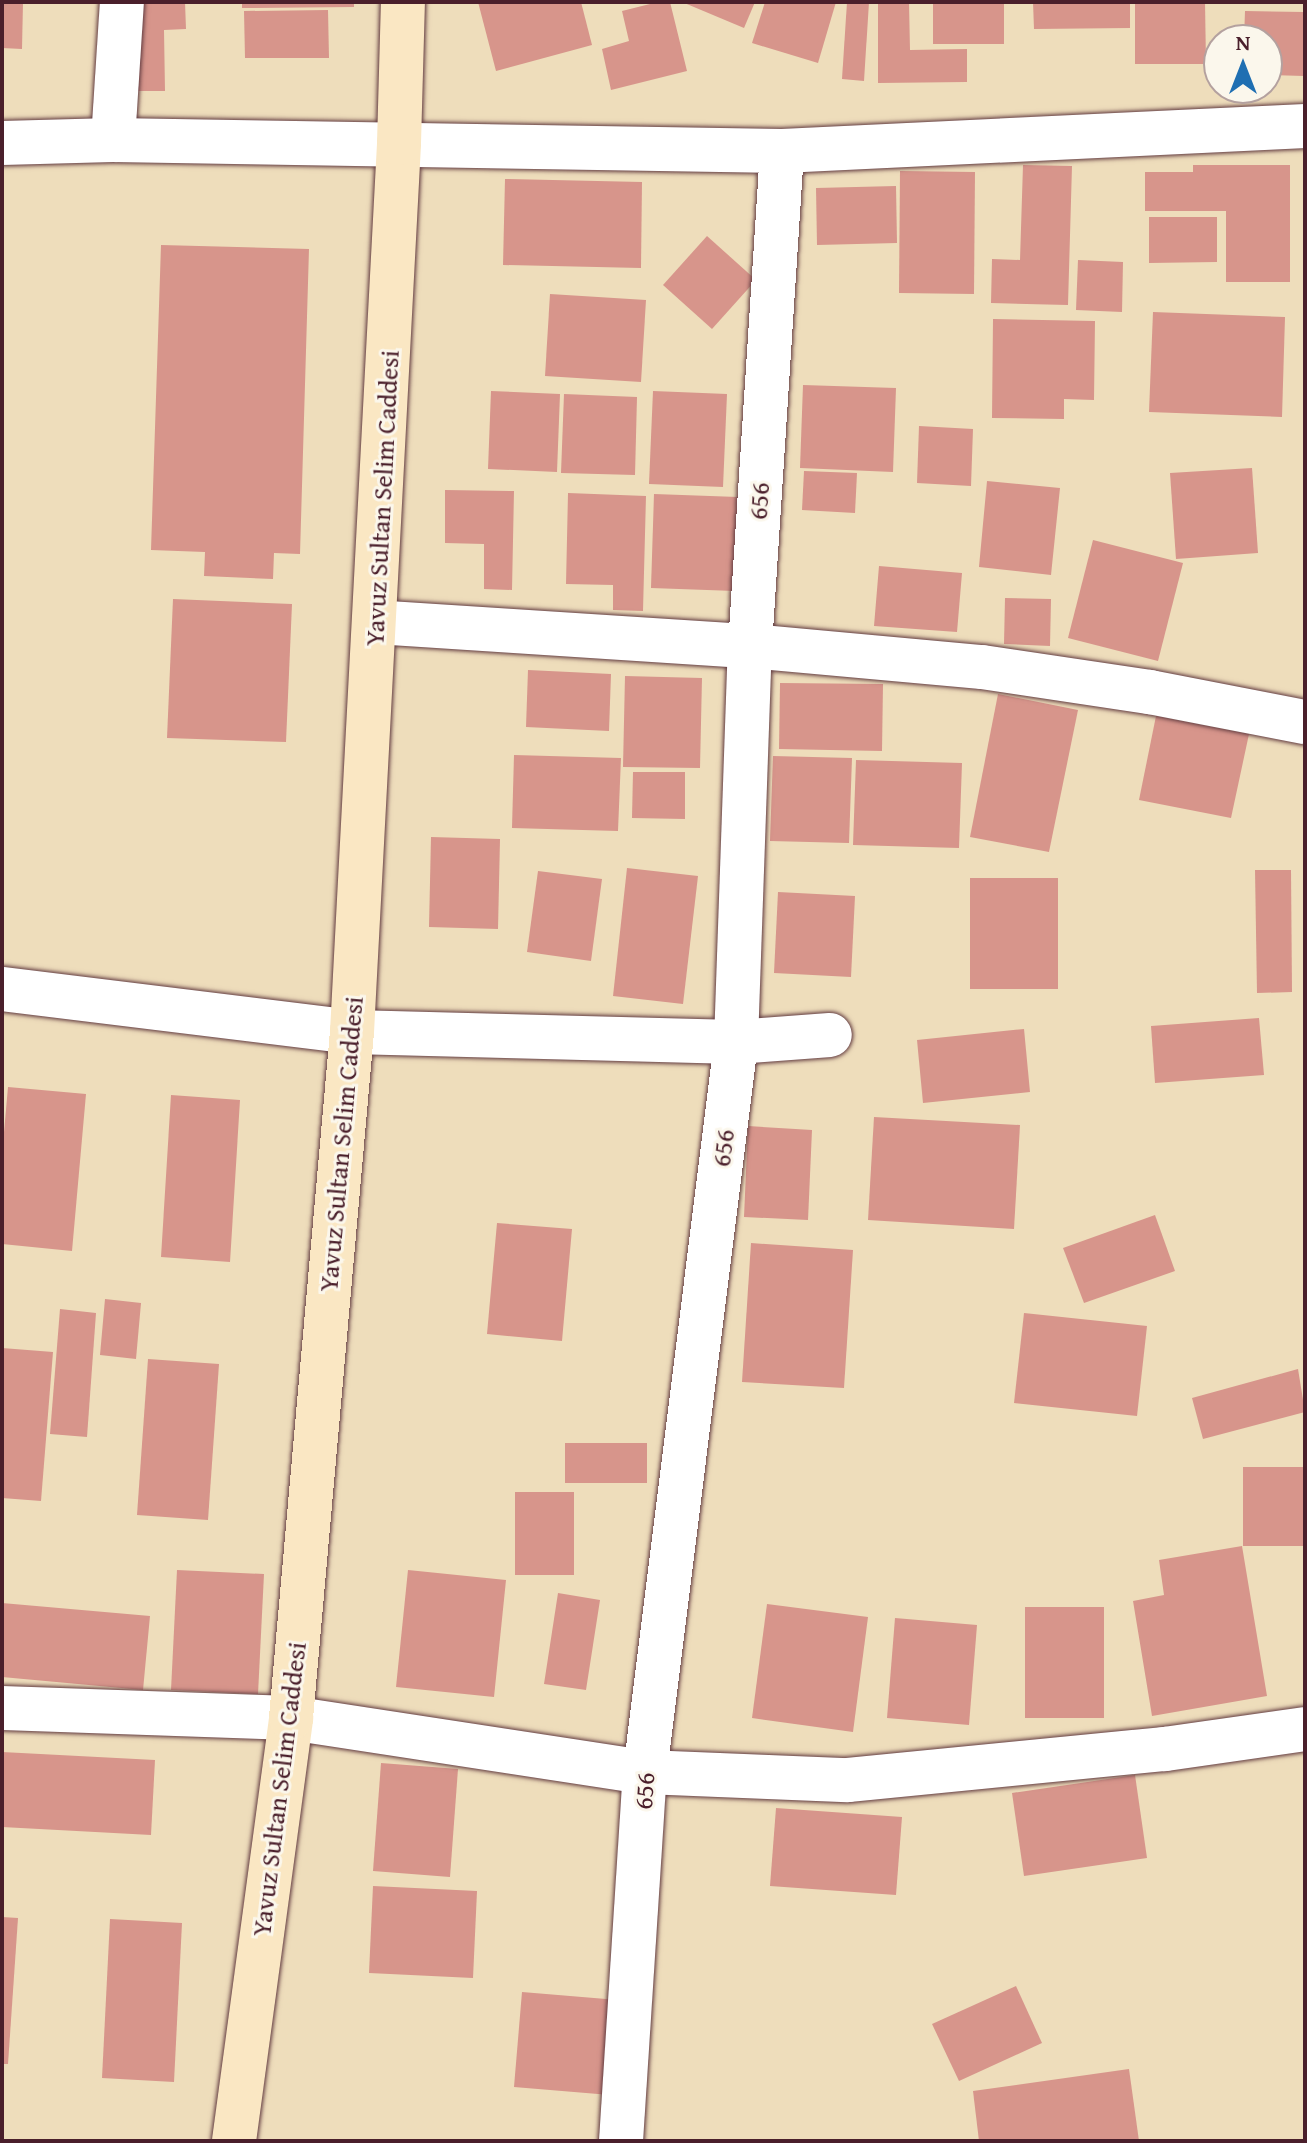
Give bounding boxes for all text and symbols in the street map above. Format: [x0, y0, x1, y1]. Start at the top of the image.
north arrow [1203, 24, 1283, 104]
text: N [1236, 26, 1250, 58]
street label: Yavuz Sultan Selim Caddesi [359, 349, 405, 647]
street label: 656 [742, 481, 776, 521]
street label: Yavuz Sultan Selim Caddesi [313, 995, 369, 1293]
street label: 656 [705, 1127, 741, 1169]
street label: Yavuz Sultan Selim Caddesi [245, 1640, 313, 1938]
street label: 656 [627, 1771, 661, 1811]

